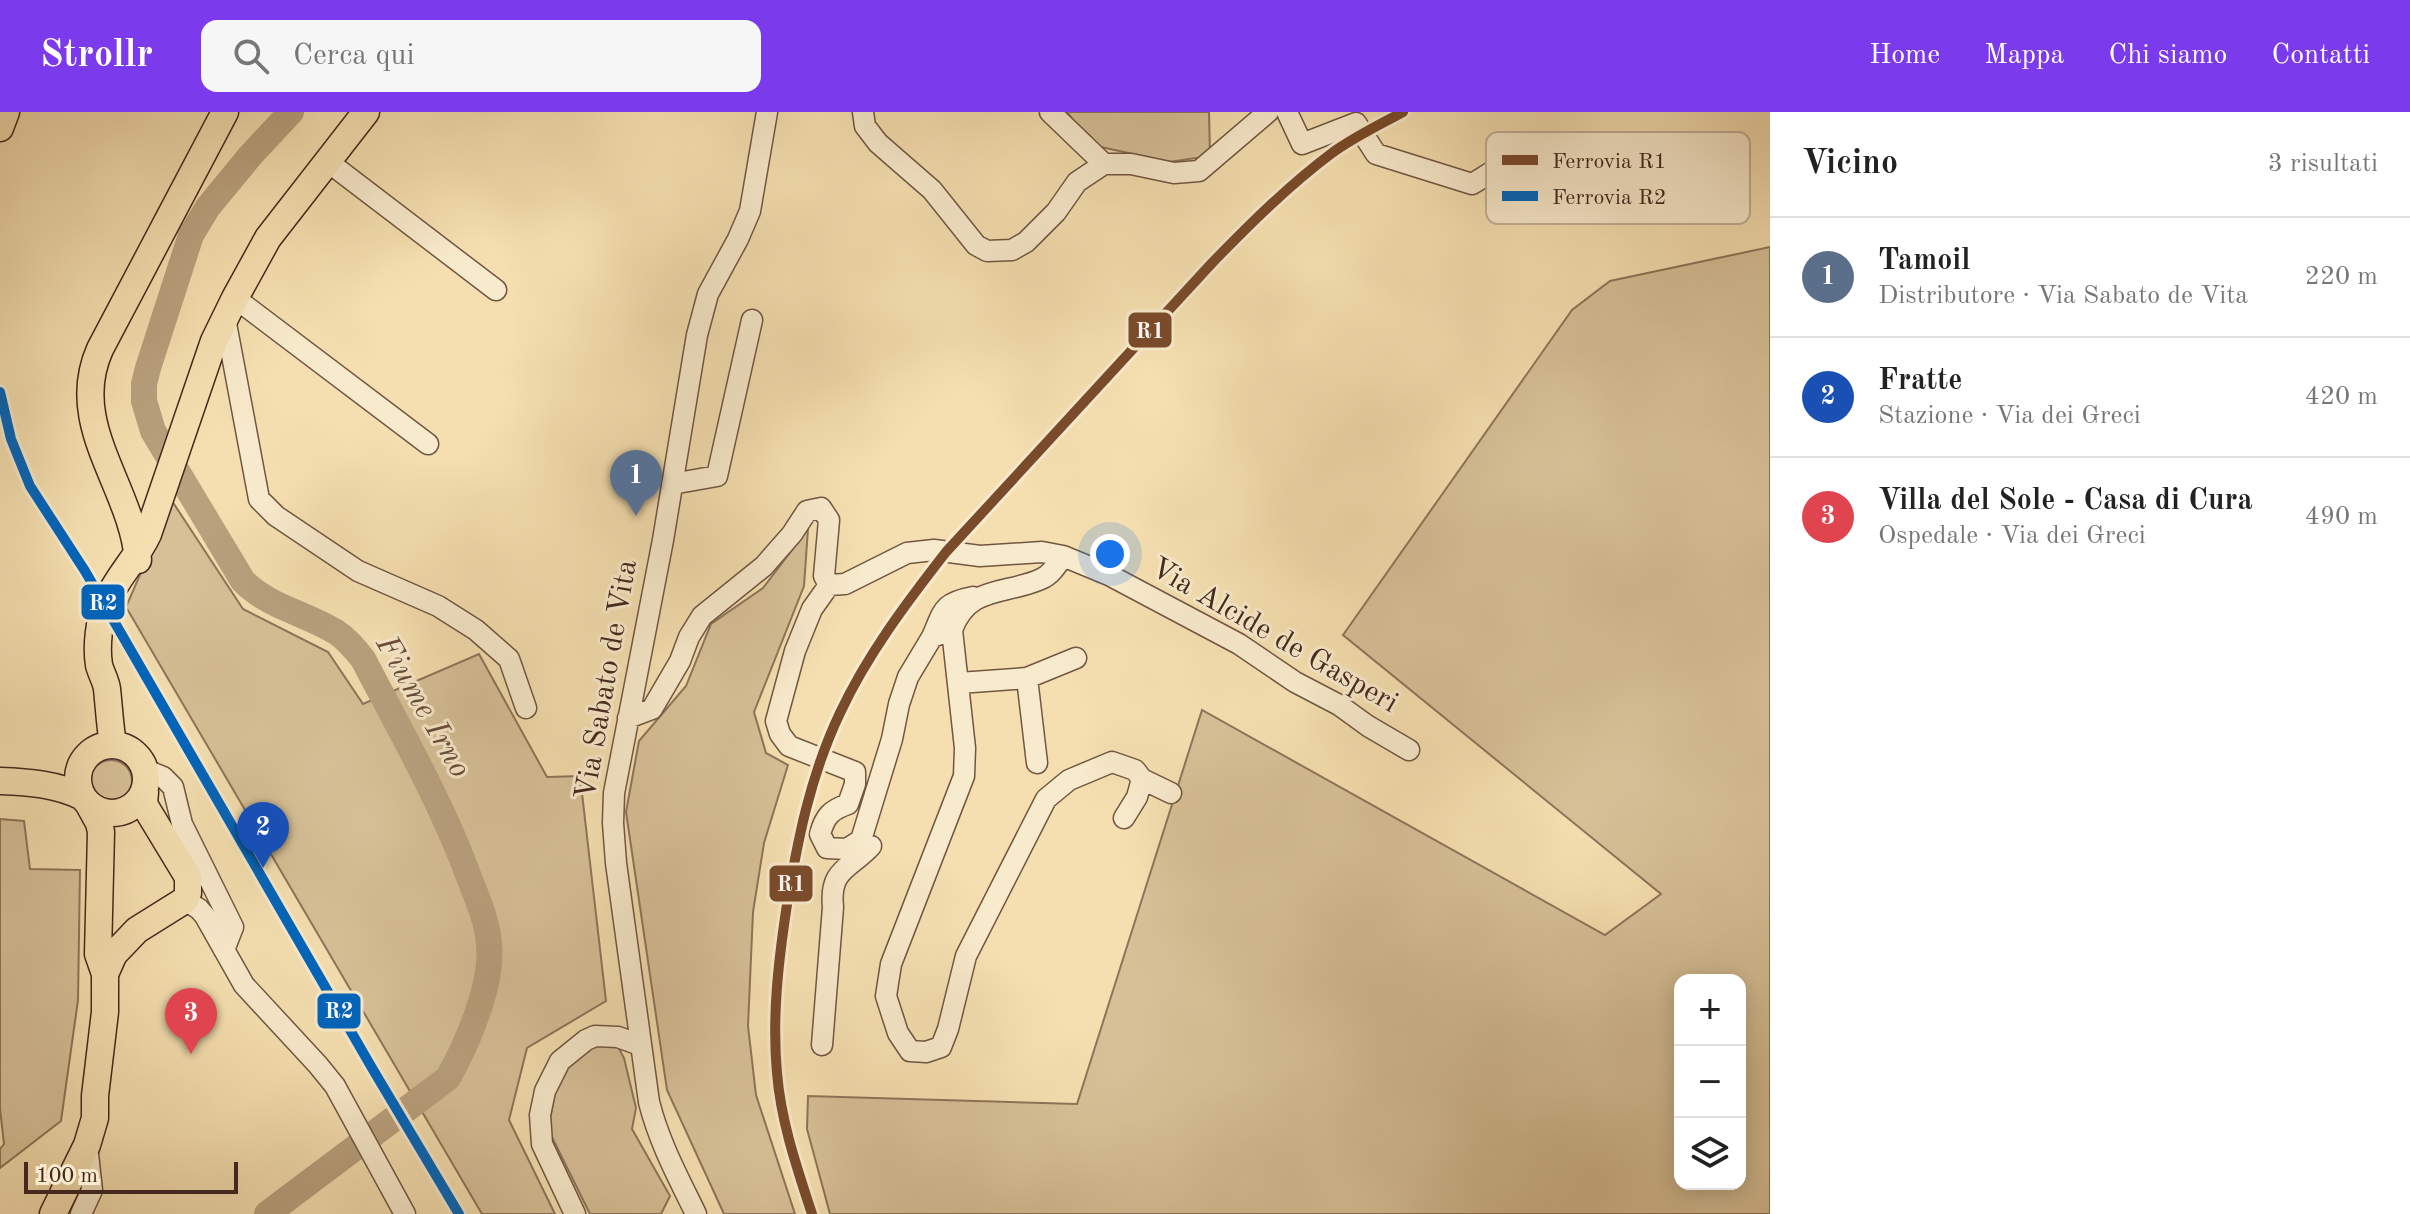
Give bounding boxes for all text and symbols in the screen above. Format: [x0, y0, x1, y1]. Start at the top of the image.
search box [201, 20, 761, 92]
icon: search [229, 34, 273, 78]
text: Strollr [40, 37, 153, 75]
text: Cerca qui [293, 41, 415, 71]
text: Home [1869, 42, 1940, 70]
text: Mappa [1984, 42, 2064, 70]
text: Chi siamo [2108, 42, 2227, 70]
text: Contatti [2271, 42, 2370, 70]
legend [1486, 132, 1750, 224]
text: Vicino [1802, 147, 1898, 181]
text: Ferrovia R1 [1552, 151, 1667, 173]
text: 3 risultati [2268, 151, 2378, 177]
text: Ferrovia R2 [1552, 187, 1667, 209]
text: Tamoil [1878, 246, 1970, 276]
text: 1 [1820, 264, 1836, 290]
text: 220 m [2305, 264, 2378, 290]
text: Distributore · Via Sabato de Vita [1878, 283, 2248, 309]
line badge: R1 [1127, 311, 1173, 349]
text: R1 [1136, 321, 1164, 343]
text: Fratte [1878, 366, 1962, 396]
text: 2 [1820, 384, 1836, 410]
text: 420 m [2305, 384, 2378, 410]
text: Stazione · Via dei Greci [1878, 403, 2141, 429]
pin: 1 [610, 450, 662, 516]
text: Villa del Sole - Casa di Cura [1878, 486, 2253, 516]
text: 3 [1820, 504, 1836, 530]
text: 490 m [2305, 504, 2378, 530]
text: Ospedale · Via dei Greci [1878, 523, 2146, 549]
your location [1090, 534, 1130, 574]
street label: Via Alcide de Gasperi [1145, 553, 1403, 719]
street label: Via Sabato de Vita [571, 557, 643, 803]
line badge: R2 [80, 583, 126, 621]
text: R2 [89, 593, 117, 615]
water label: Fiume Irno [368, 630, 475, 784]
pin: 2 [237, 802, 289, 868]
line badge: R1 [768, 864, 814, 903]
text: R1 [777, 874, 805, 896]
map controls [1674, 974, 1746, 1190]
button: + [1674, 974, 1746, 1046]
pin: 3 [165, 988, 217, 1054]
line badge: R2 [316, 992, 362, 1030]
text: R2 [325, 1001, 353, 1023]
button: − [1674, 1046, 1746, 1118]
button: layers [1674, 1118, 1746, 1190]
scale bar [24, 1158, 238, 1194]
text: 100 m [36, 1165, 98, 1187]

